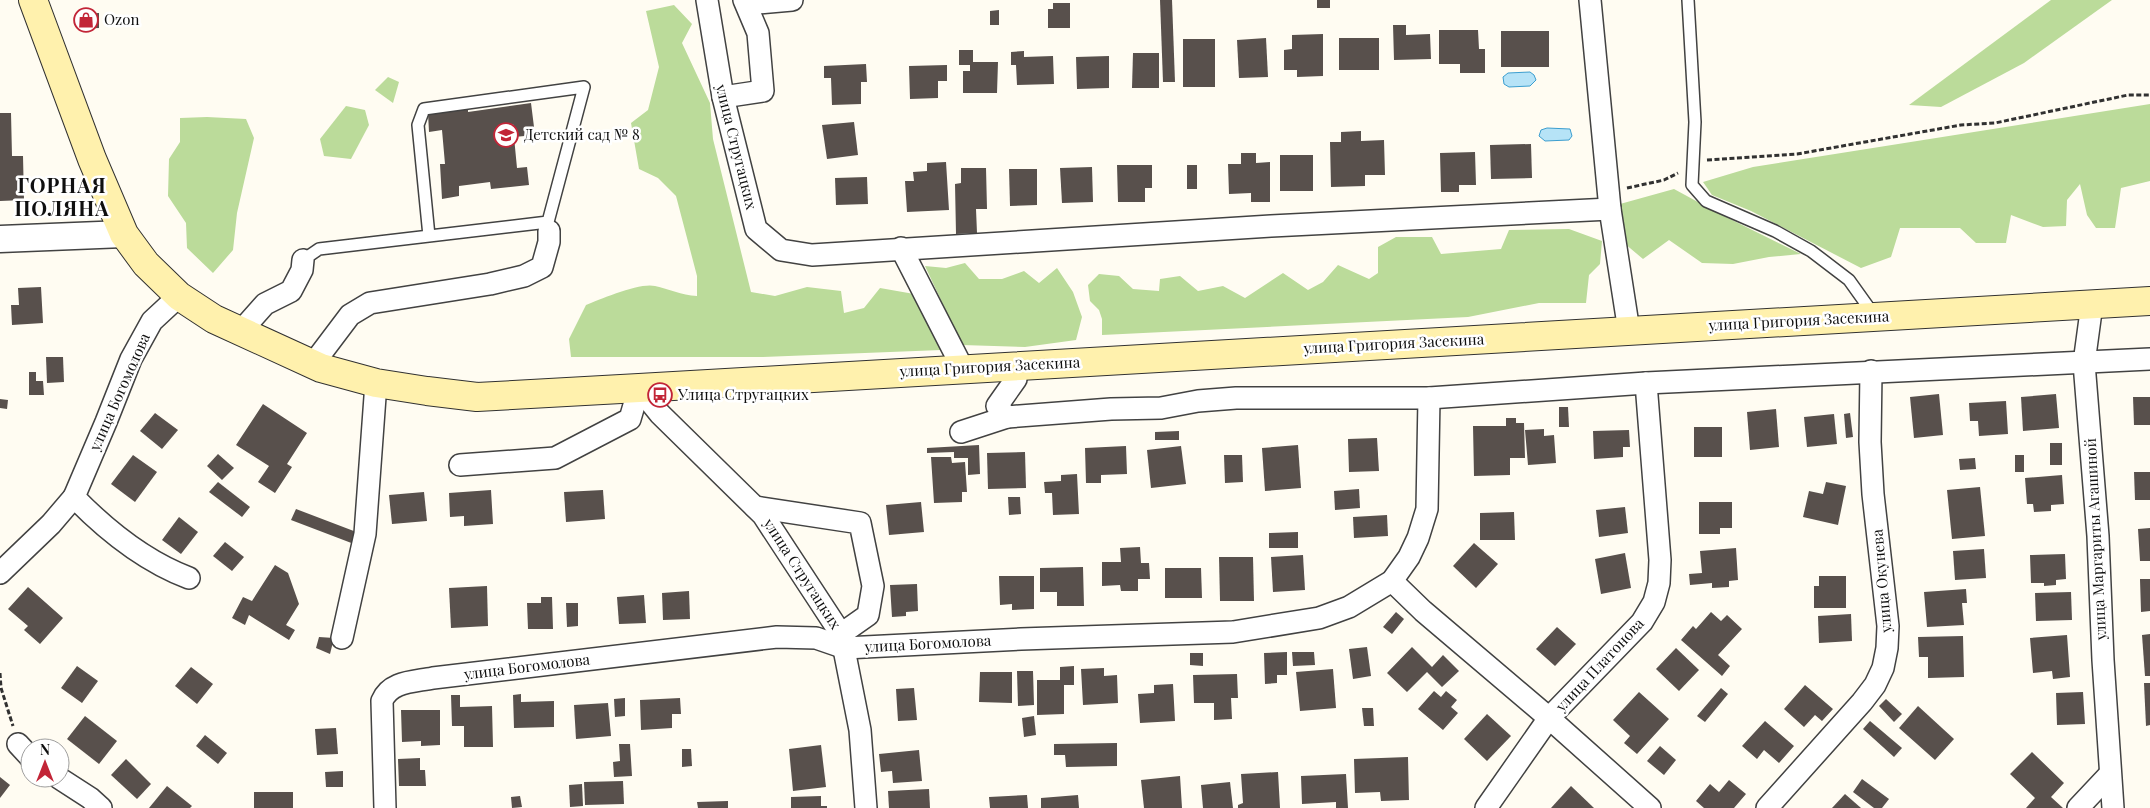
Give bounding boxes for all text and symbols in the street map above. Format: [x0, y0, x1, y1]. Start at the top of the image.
shop icon: Ozon [73, 7, 99, 33]
place label: Ozon [104, 9, 139, 29]
street label: улица Стругацких [711, 81, 762, 212]
school or university icon: Детский сад № 8 [493, 122, 519, 148]
place label: Детский сад № 8 [524, 124, 640, 144]
district label: ГОРНАЯ ПОЛЯНА [14, 171, 110, 221]
street label: улица Григория Засекина [1707, 305, 1890, 335]
street label: улица Григория Засекина [1302, 328, 1485, 358]
street label: улица Богомолова [84, 329, 154, 454]
street label: улица Григория Засекина [898, 351, 1081, 381]
bus stop icon: Улица Стругацких [647, 382, 673, 408]
place label: Улица Стругацких [677, 384, 809, 404]
street label: улица Маргариты Агашиной [2080, 438, 2110, 641]
street label: улица Стругацких [759, 513, 846, 633]
street label: улица Окунева [1866, 528, 1896, 635]
street label: улица Платонова [1550, 613, 1648, 716]
street label: улица Богомолова [863, 630, 992, 656]
street label: улица Богомолова [462, 648, 592, 684]
north arrow [20, 738, 70, 788]
text: N [40, 740, 50, 759]

